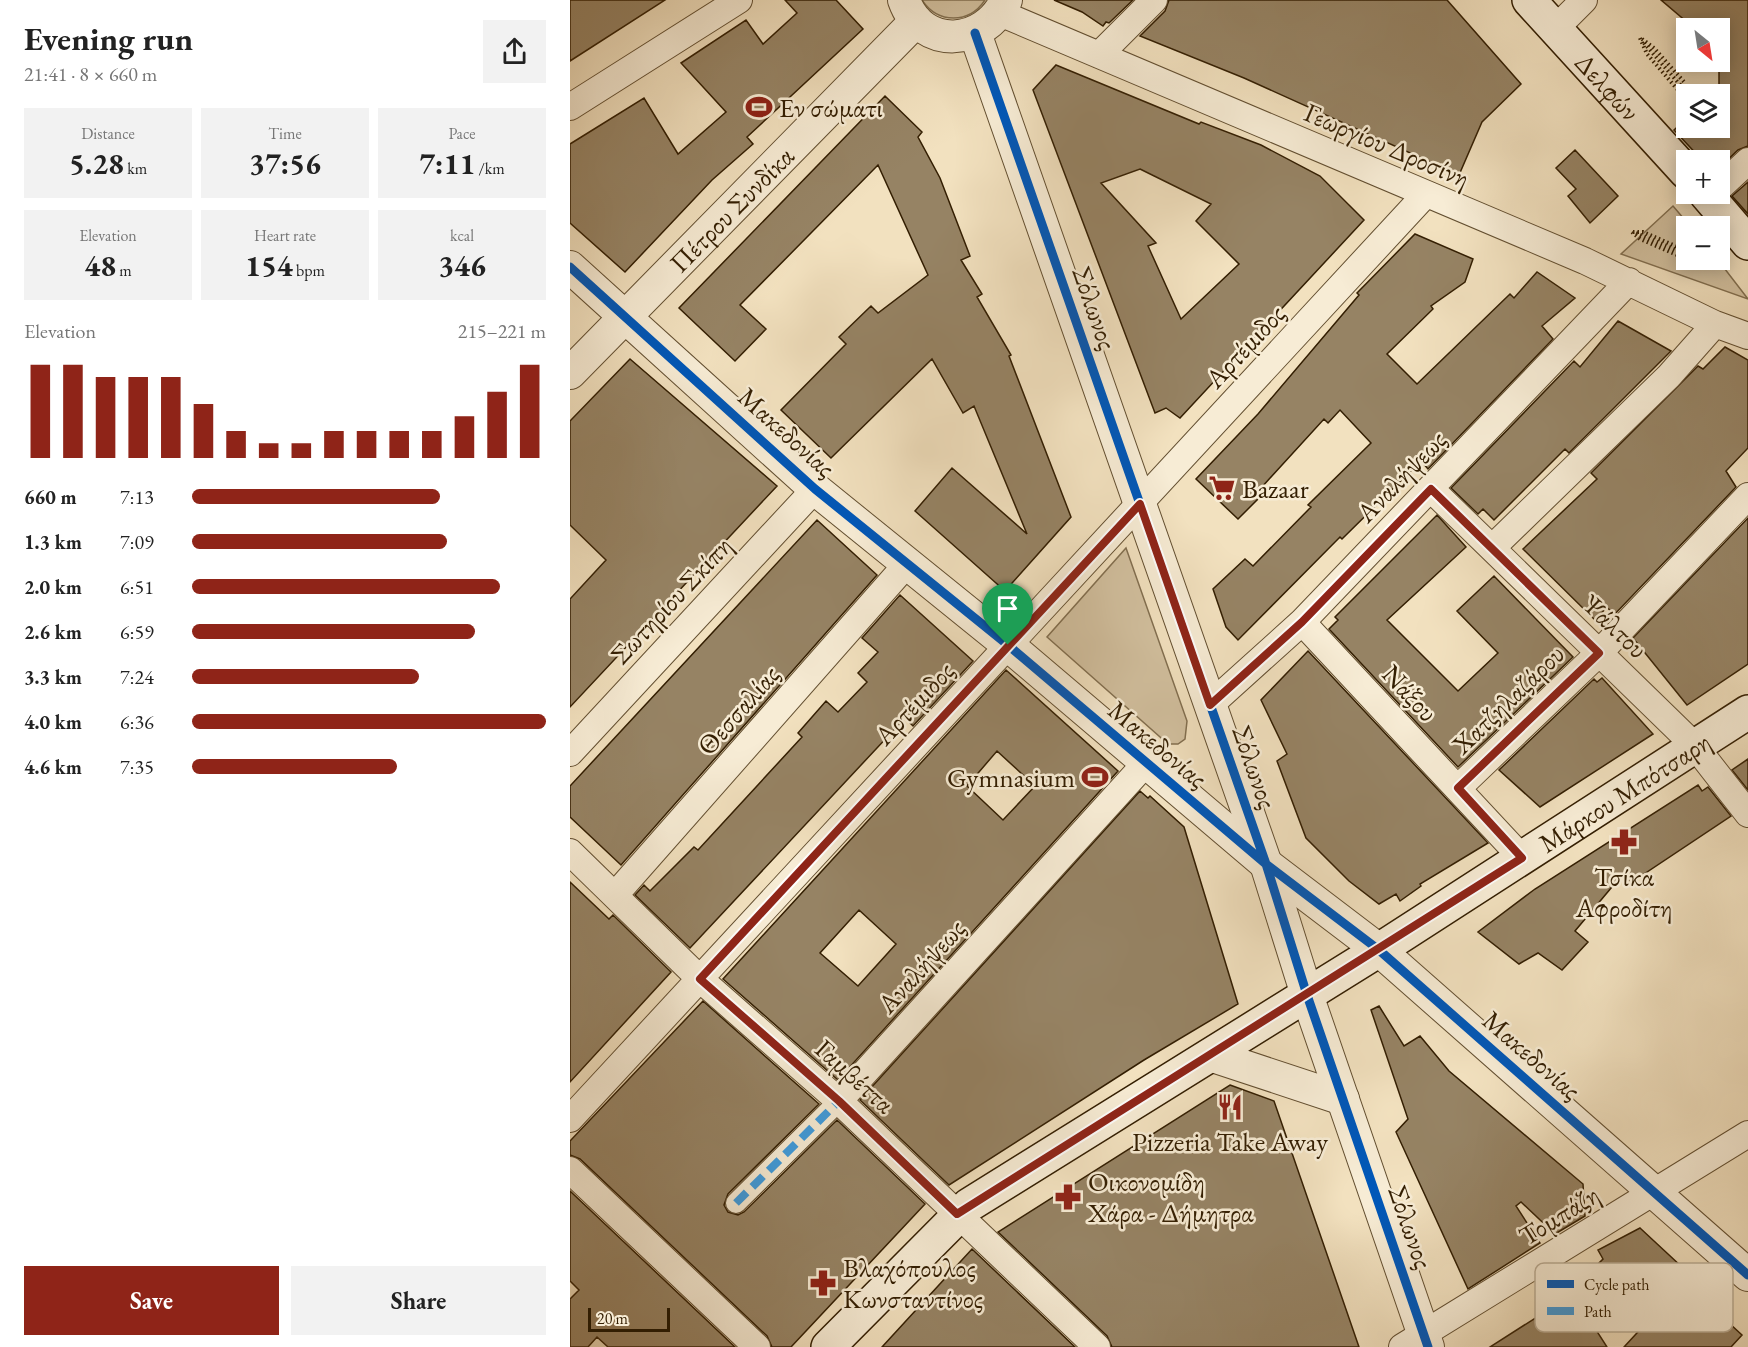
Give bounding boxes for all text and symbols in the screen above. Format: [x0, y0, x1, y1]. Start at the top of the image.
text: Evening run [24, 17, 193, 60]
north arrow [1676, 18, 1730, 72]
map controls [1676, 18, 1730, 270]
button: share [483, 20, 546, 83]
street label: Δελφών [1568, 45, 1648, 128]
text: 21:41 · 8 × 660 m [24, 61, 157, 87]
button: layers [1676, 84, 1730, 138]
place label: Εν σώματι [779, 90, 883, 125]
sports icon: Εν σώματι [744, 92, 774, 122]
street label: Γεωργίου Δροσίνη [1299, 94, 1475, 196]
text: Distance [81, 123, 135, 144]
text: Time [268, 123, 302, 144]
text: Pace [449, 123, 475, 144]
street label: Πέτρου Συνδίκα [661, 138, 802, 280]
text: 5.28 [69, 144, 124, 183]
text: 37:56 [249, 144, 321, 183]
text: 7:11 [419, 144, 475, 183]
button: + [1676, 150, 1730, 204]
text: km [124, 158, 147, 179]
text: /km [475, 158, 505, 179]
button: − [1676, 216, 1730, 270]
text: Elevation [79, 225, 137, 246]
text: Heart rate [254, 225, 316, 246]
text: kcal [450, 225, 474, 246]
text: 48 [84, 246, 116, 285]
text: 154 [245, 246, 293, 285]
text: 346 [438, 246, 486, 285]
text: m [116, 260, 132, 281]
text: bpm [293, 260, 325, 281]
street label: Σόλωνος [1064, 262, 1126, 354]
street label: Αρτέμιδος [1197, 297, 1293, 396]
text: Elevation [24, 318, 96, 344]
text: 215–221 m [458, 318, 546, 344]
street label: Μακεδονίας [731, 379, 843, 485]
street label: Αναλήψεως [1348, 422, 1454, 530]
place label: Bazaar [1242, 471, 1309, 506]
supermarket icon: Bazaar [1207, 473, 1237, 503]
text: 660 m [24, 484, 77, 510]
text: 7:13 [120, 484, 154, 510]
text: 1.3 km [24, 529, 82, 555]
text: 7:09 [120, 529, 154, 555]
street label: Σωτηρίου Σκίπη [603, 529, 739, 671]
text: 2.0 km [24, 574, 82, 600]
text: 6:51 [120, 574, 154, 600]
pin [982, 583, 1033, 645]
street label: Ψάλτου [1575, 586, 1655, 666]
icon: arrive [991, 592, 1024, 625]
text: 2.6 km [24, 619, 82, 645]
text: 6:59 [120, 619, 154, 645]
street label: Χατζηλαζάρου [1443, 637, 1572, 762]
street label: Αρτέμιδος [866, 654, 962, 753]
street label: Νάξου [1375, 657, 1445, 729]
street label: Θεσσαλίας [689, 658, 787, 762]
text: 3.3 km [24, 664, 82, 690]
text: 7:24 [120, 664, 154, 690]
street label: Μακεδονίας [1101, 692, 1215, 796]
text: 4.0 km [24, 709, 82, 735]
text: 6:36 [120, 709, 154, 735]
street label: Σόλωνος [1224, 721, 1286, 813]
street label: Μάρκου Μπότσαρη [1532, 723, 1717, 860]
text: 4.6 km [24, 754, 82, 780]
text: 7:35 [120, 754, 154, 780]
place label: Gymnasium [947, 760, 1075, 795]
sports icon: Gymnasium [1080, 762, 1110, 792]
pharmacy icon: Τσίκα Αφροδίτη [1609, 827, 1639, 857]
place label: Τσίκα Αφροδίτη [1575, 859, 1672, 925]
street label: Αναλήψεως [869, 911, 973, 1021]
street label: Μακεδονίας [1476, 1003, 1588, 1107]
street label: Γαμβέττα [808, 1031, 903, 1121]
restaurant icon: Pizzeria Take Away [1215, 1092, 1245, 1122]
place label: Pizzeria Take Away [1132, 1124, 1328, 1159]
place label: Οικονομίδη Χάρα - Δήμητρα [1087, 1164, 1254, 1230]
street label: Τομπάζη [1512, 1177, 1606, 1253]
street label: Σόλωνος [1380, 1181, 1442, 1273]
pharmacy icon: Οικονομίδη Χάρα - Δήμητρα [1053, 1182, 1083, 1212]
place label: Βλαχόπουλος Κωνσταντίνος [843, 1250, 983, 1316]
legend [1535, 1263, 1733, 1332]
button: Save [24, 1266, 279, 1335]
button: Share [291, 1266, 546, 1335]
pharmacy icon: Βλαχόπουλος Κωνσταντίνος [808, 1268, 838, 1298]
text: Cycle path [1584, 1274, 1649, 1295]
text: Path [1584, 1301, 1612, 1322]
scale bar [588, 1305, 670, 1332]
text: 20 m [597, 1308, 628, 1329]

